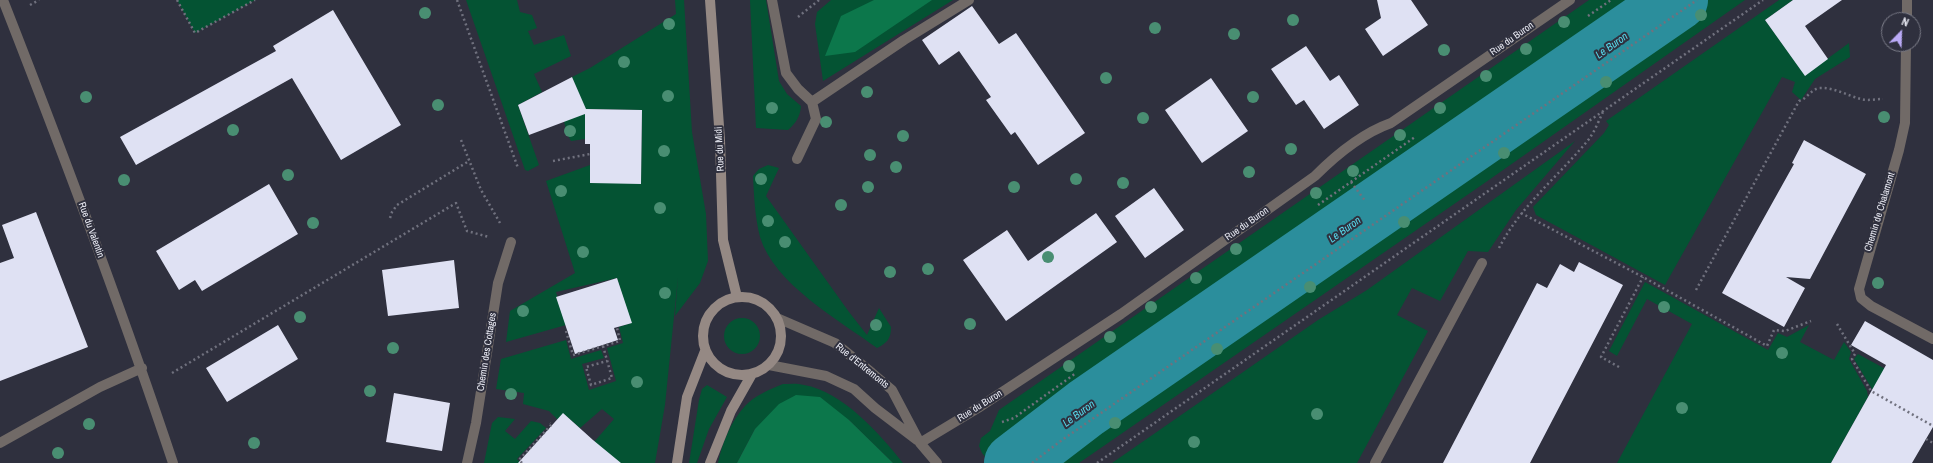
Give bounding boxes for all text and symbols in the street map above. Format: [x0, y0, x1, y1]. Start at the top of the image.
north arrow [1881, 12, 1921, 52]
text: N [1900, 14, 1911, 30]
street label: Rue du Buron [1488, 20, 1536, 58]
water label: Le Buron [1593, 30, 1631, 62]
street label: Rue du Midi [713, 126, 727, 172]
street label: Chemin de Chalamont [1862, 171, 1898, 253]
street label: Rue du Valentin [75, 201, 107, 259]
street label: Rue du Buron [1223, 205, 1271, 243]
water label: Le Buron [1326, 214, 1364, 246]
street label: Chemin des Cottages [475, 312, 499, 392]
street label: Rue d'Entremonts [833, 341, 891, 391]
street label: Rue du Buron [955, 388, 1005, 424]
water label: Le Buron [1060, 398, 1098, 430]

